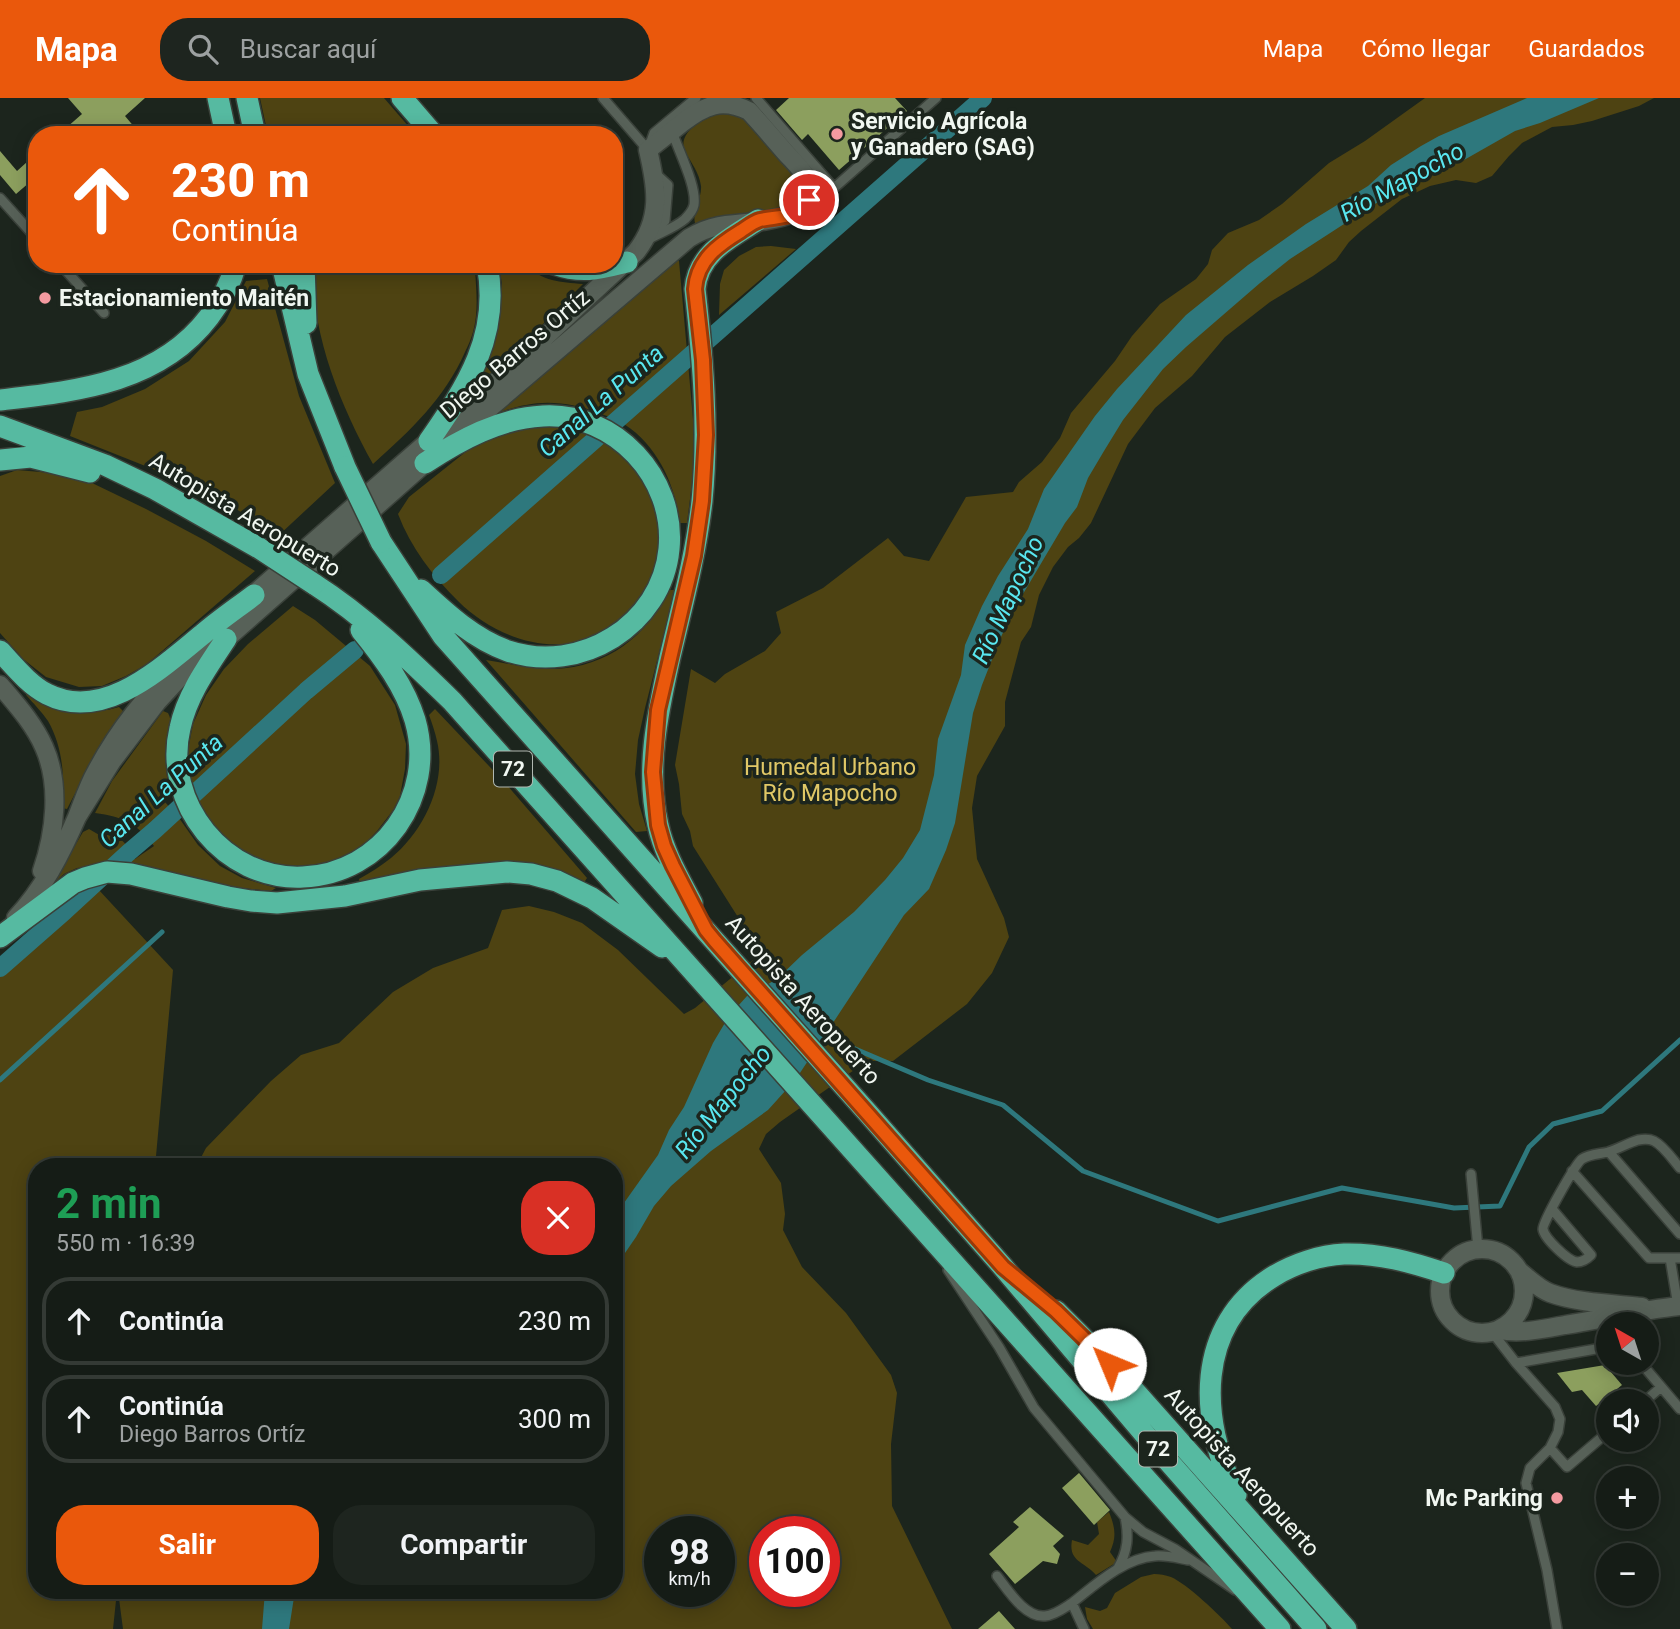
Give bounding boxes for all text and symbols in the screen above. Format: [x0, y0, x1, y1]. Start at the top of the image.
search box [160, 18, 650, 81]
text: Mapa [35, 30, 118, 69]
icon: search [184, 30, 222, 68]
text: Buscar aquí [240, 34, 376, 64]
text: Mapa [1263, 35, 1323, 63]
text: Cómo llegar [1361, 35, 1490, 63]
text: Guardados [1528, 35, 1645, 63]
place label: Servicio Agrícola y Ganadero (SAG) [851, 108, 1035, 161]
marker: Servicio Agrícola y Ganadero (SAG) [829, 126, 845, 142]
water label: Río Mapocho [1335, 137, 1469, 227]
text: 230 m [171, 152, 310, 209]
icon: ahead [56, 154, 147, 245]
pin [779, 170, 839, 230]
icon: arrive [790, 181, 828, 219]
text: Continúa [171, 211, 299, 249]
street label: Diego Barros Ortíz [435, 284, 595, 424]
place label: Estacionamiento Maitén [59, 285, 309, 312]
marker: Estacionamiento Maitén [37, 290, 53, 306]
water label: Canal La Punta [533, 339, 669, 463]
street label: Autopista Aeropuerto [144, 447, 346, 583]
water label: Río Mapocho [966, 532, 1050, 668]
water label: Canal La Punta [93, 728, 229, 854]
road number: 72 [494, 752, 532, 786]
park label: Humedal Urbano Río Mapocho [744, 754, 916, 807]
street label: Autopista Aeropuerto [720, 910, 886, 1090]
water label: Río Mapocho [669, 1040, 777, 1164]
text: 2 min [56, 1179, 162, 1228]
button: close [521, 1181, 595, 1255]
text: 550 m · 16:39 [56, 1230, 195, 1257]
icon: ahead [60, 1302, 98, 1340]
text: Continúa [119, 1306, 224, 1336]
text: 230 m [518, 1306, 591, 1336]
north arrow [1596, 1312, 1659, 1376]
map controls [1596, 1312, 1659, 1606]
position arrow [1073, 1327, 1147, 1401]
street label: Autopista Aeropuerto [1159, 1382, 1325, 1562]
button: sound [1596, 1389, 1659, 1452]
text: Continúa [119, 1391, 224, 1421]
icon: ahead [60, 1400, 98, 1438]
text: 300 m [518, 1404, 591, 1434]
text: Diego Barros Ortíz [119, 1421, 305, 1448]
road number: 72 [1139, 1432, 1177, 1466]
button: + [1596, 1466, 1659, 1529]
place label: Mc Parking [1425, 1485, 1543, 1512]
marker: Mc Parking [1549, 1490, 1565, 1506]
button: Salir [56, 1505, 319, 1585]
button: Compartir [333, 1505, 595, 1585]
speed limit sign: 100 [749, 1516, 840, 1607]
text: 98 [669, 1532, 710, 1573]
button: − [1596, 1543, 1659, 1606]
text: km/h [668, 1568, 711, 1589]

